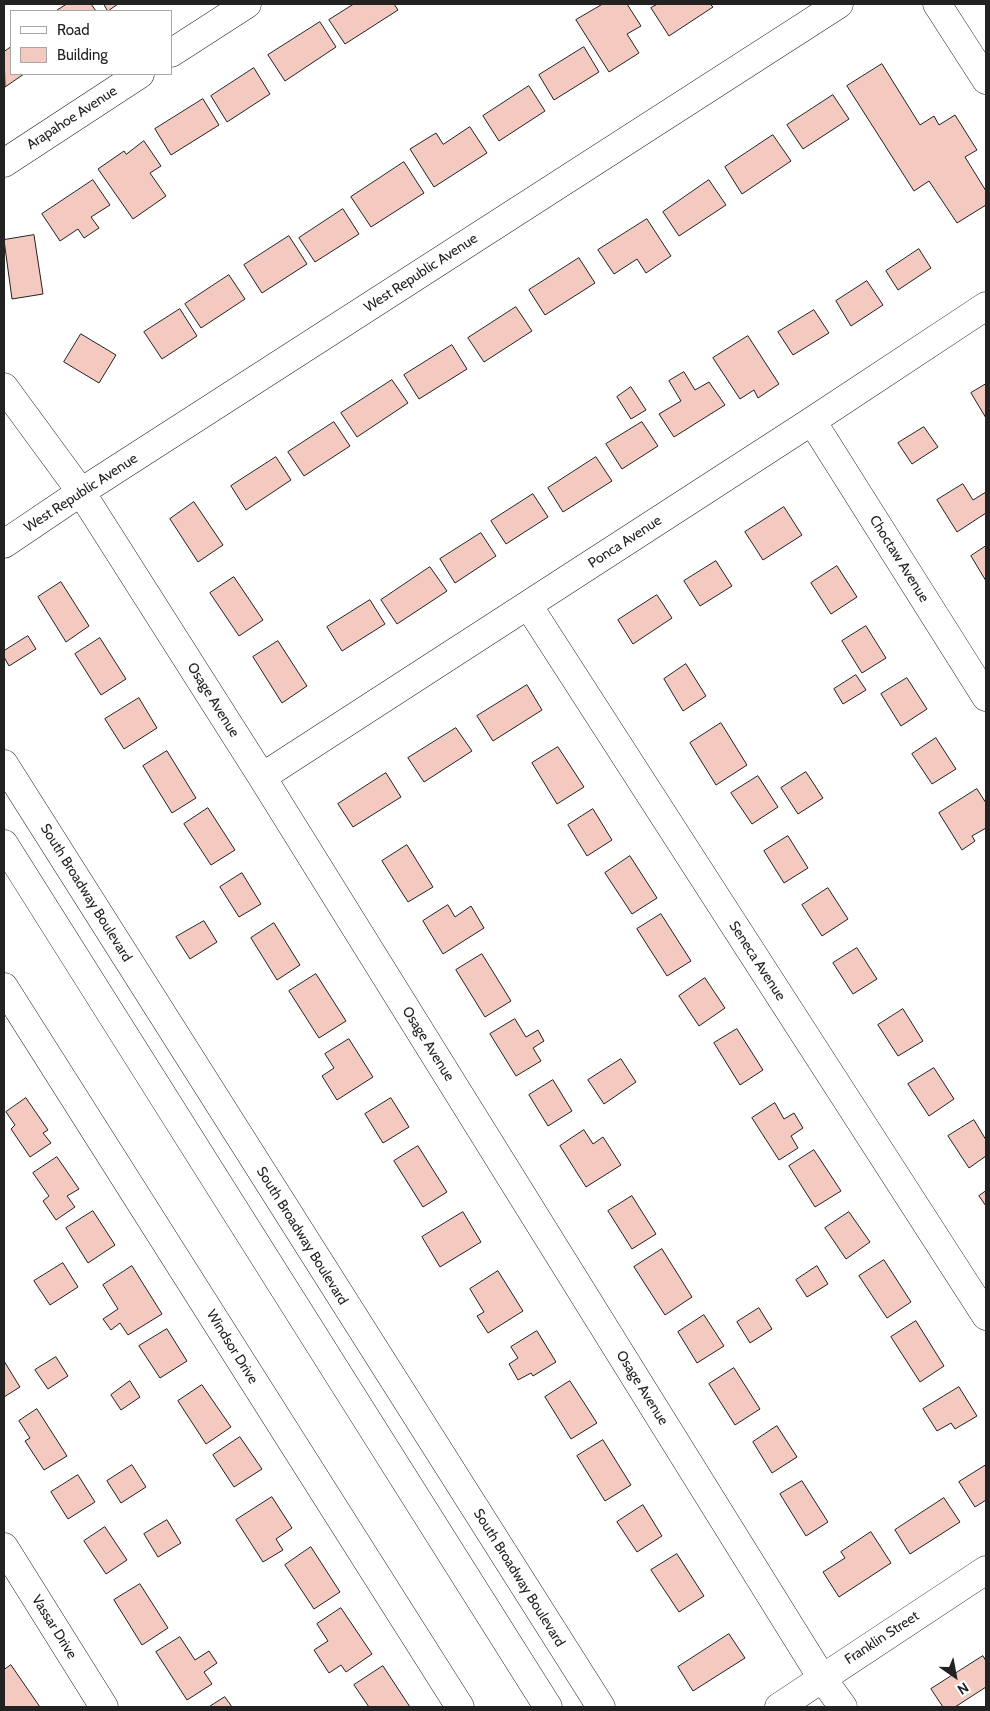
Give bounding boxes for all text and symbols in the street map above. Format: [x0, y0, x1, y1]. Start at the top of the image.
legend [10, 10, 172, 75]
text: Road [57, 21, 90, 39]
text: Building [57, 46, 108, 64]
street label: Arapahoe Avenue [24, 83, 120, 153]
street label: West Republic Avenue [361, 230, 481, 316]
street label: West Republic Avenue [21, 450, 141, 536]
street label: Ponca Avenue [585, 512, 665, 572]
street label: Choctaw Avenue [866, 512, 932, 606]
street label: Osage Avenue [183, 660, 243, 740]
street label: South Broadway Boulevard [37, 821, 135, 965]
street label: Seneca Avenue [725, 918, 789, 1004]
street label: Osage Avenue [398, 1004, 458, 1084]
street label: South Broadway Boulevard [253, 1164, 351, 1308]
street label: Windsor Drive [203, 1307, 261, 1387]
street label: Osage Avenue [612, 1348, 672, 1428]
street label: South Broadway Boulevard [470, 1506, 568, 1650]
street label: Vassar Drive [28, 1592, 80, 1662]
street label: Franklin Street [842, 1608, 922, 1668]
north arrow [930, 1651, 980, 1701]
text: N [954, 1678, 972, 1699]

